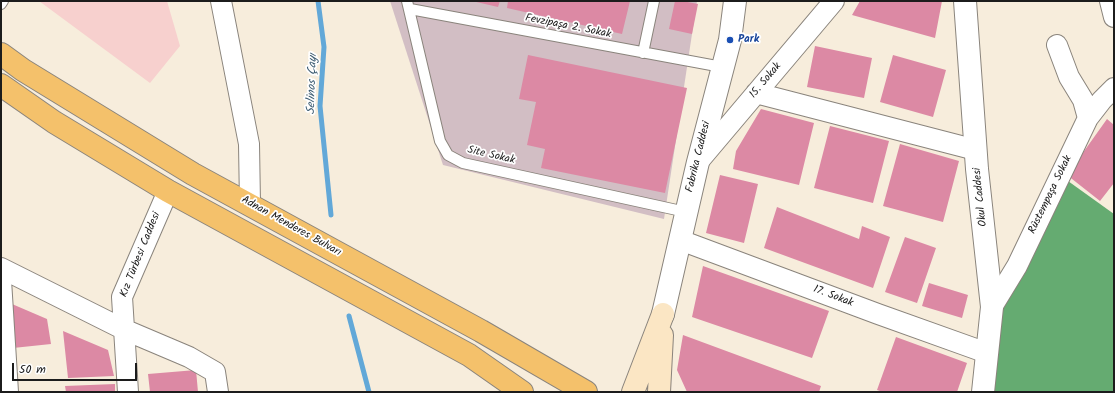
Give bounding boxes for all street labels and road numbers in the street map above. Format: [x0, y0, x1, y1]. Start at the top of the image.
street label: Fevzipaşa 2. Sokak [524, 12, 612, 42]
street label: 15. Sokak [747, 60, 785, 102]
street label: Fabrika Caddesi [684, 120, 714, 194]
street label: Site Sokak [466, 144, 516, 168]
street label: Rüstempaşa Sokak [1026, 154, 1076, 236]
street label: Okul Caddesi [971, 167, 991, 227]
street label: Adnan Menderes Bulvarı [239, 194, 343, 260]
street label: Kız Türbesi Caddesi [118, 210, 164, 300]
street label: 17. Sokak [811, 283, 855, 311]

